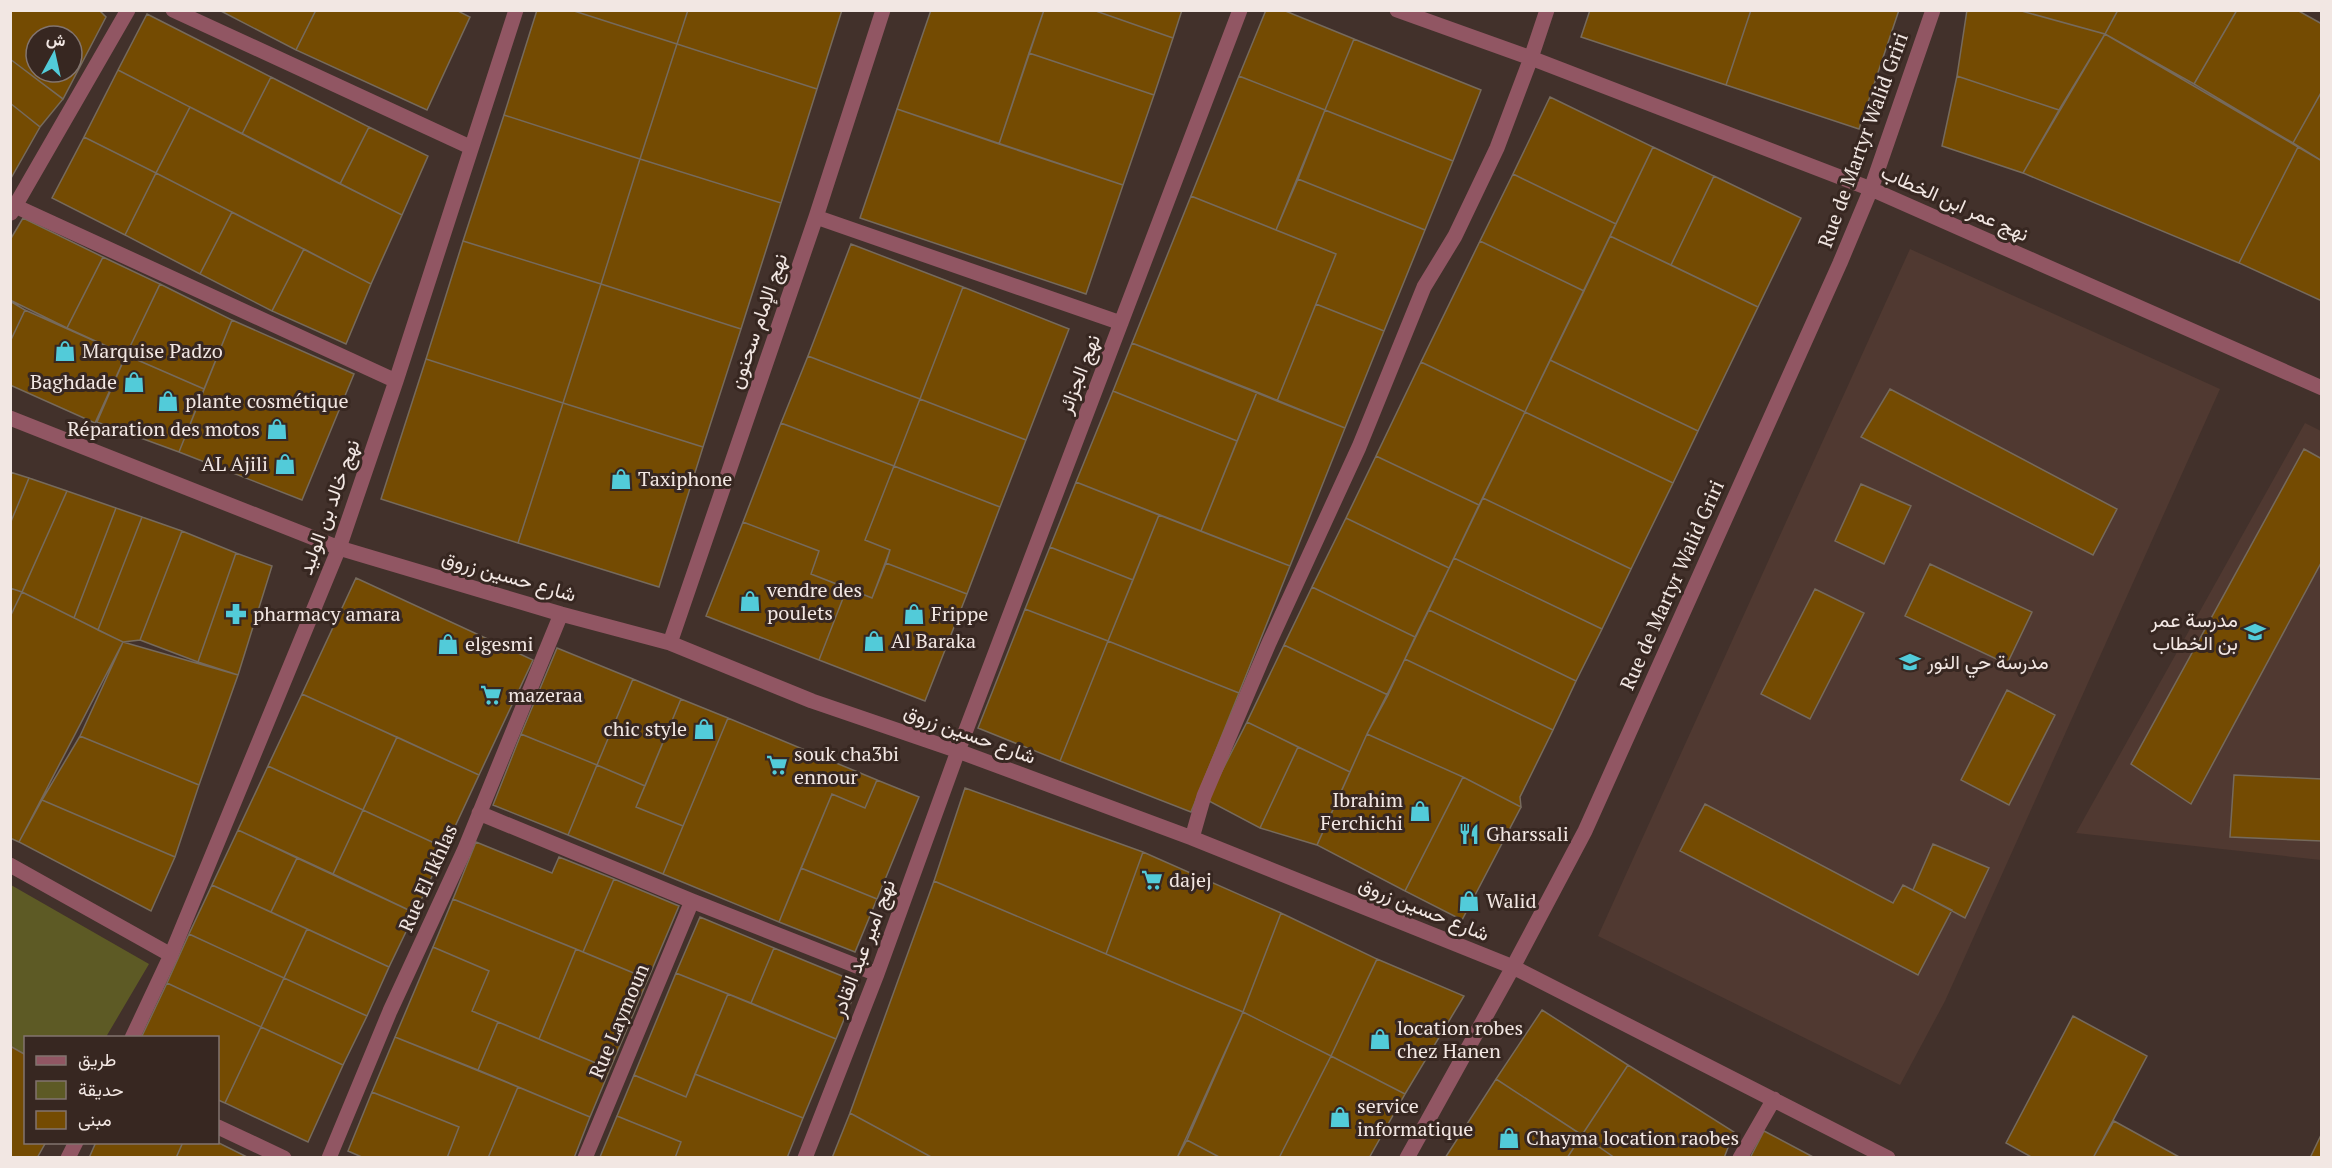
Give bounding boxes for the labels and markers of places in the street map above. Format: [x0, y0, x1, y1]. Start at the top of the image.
place label: Marquise Padzo [82, 337, 223, 364]
shop icon: Marquise Padzo [53, 339, 77, 363]
place label: Baghdade [30, 368, 117, 395]
shop icon: Baghdade [122, 370, 146, 394]
place label: plante cosmétique [185, 387, 349, 414]
shop icon: plante cosmétique [156, 389, 180, 413]
place label: Réparation des motos [67, 415, 260, 442]
shop icon: Réparation des motos [265, 417, 289, 441]
place label: AL Ajili [201, 450, 268, 477]
shop icon: AL Ajili [273, 452, 297, 476]
place label: Taxiphone [638, 465, 732, 492]
shop icon: Taxiphone [609, 467, 633, 491]
place label: vendre des poulets [766, 576, 862, 626]
shop icon: vendre des poulets [738, 589, 762, 613]
place label: pharmacy amara [253, 600, 401, 627]
place label: Frippe [931, 600, 988, 627]
pharmacy icon: pharmacy amara [224, 602, 248, 626]
shop icon: Frippe [902, 602, 926, 626]
place label: مدرسة عمر بن الخطاب [2150, 606, 2238, 656]
school or university icon: مدرسة عمر بن الخطاب [2243, 620, 2267, 644]
place label: Al Baraka [891, 627, 976, 654]
shop icon: Al Baraka [862, 629, 886, 653]
place label: elgesmi [465, 630, 534, 657]
shop icon: elgesmi [436, 632, 460, 656]
place label: مدرسة حي النور [1926, 648, 2049, 679]
school or university icon: مدرسة حي النور [1898, 650, 1922, 674]
place label: mazeraa [508, 681, 583, 708]
supermarket icon: mazeraa [479, 683, 503, 707]
place label: chic style [604, 715, 687, 742]
shop icon: chic style [692, 717, 716, 741]
place label: souk cha3bi ennour [794, 740, 899, 790]
supermarket icon: souk cha3bi ennour [765, 753, 789, 777]
place label: Ibrahim Ferchichi [1320, 786, 1403, 836]
shop icon: Ibrahim Ferchichi [1408, 799, 1432, 823]
place label: Gharssali [1486, 820, 1569, 847]
restaurant icon: Gharssali [1457, 822, 1481, 846]
place label: dajej [1169, 866, 1212, 893]
supermarket icon: dajej [1140, 868, 1164, 892]
place label: Walid [1486, 887, 1537, 914]
shop icon: Walid [1457, 889, 1481, 913]
place label: location robes chez Hanen [1397, 1014, 1523, 1064]
shop icon: location robes chez Hanen [1368, 1027, 1392, 1051]
place label: service informatique [1357, 1092, 1473, 1142]
shop icon: service informatique [1328, 1105, 1352, 1129]
place label: Chayma location raobes [1526, 1124, 1739, 1151]
shop icon: Chayma location raobes [1497, 1126, 1521, 1150]

